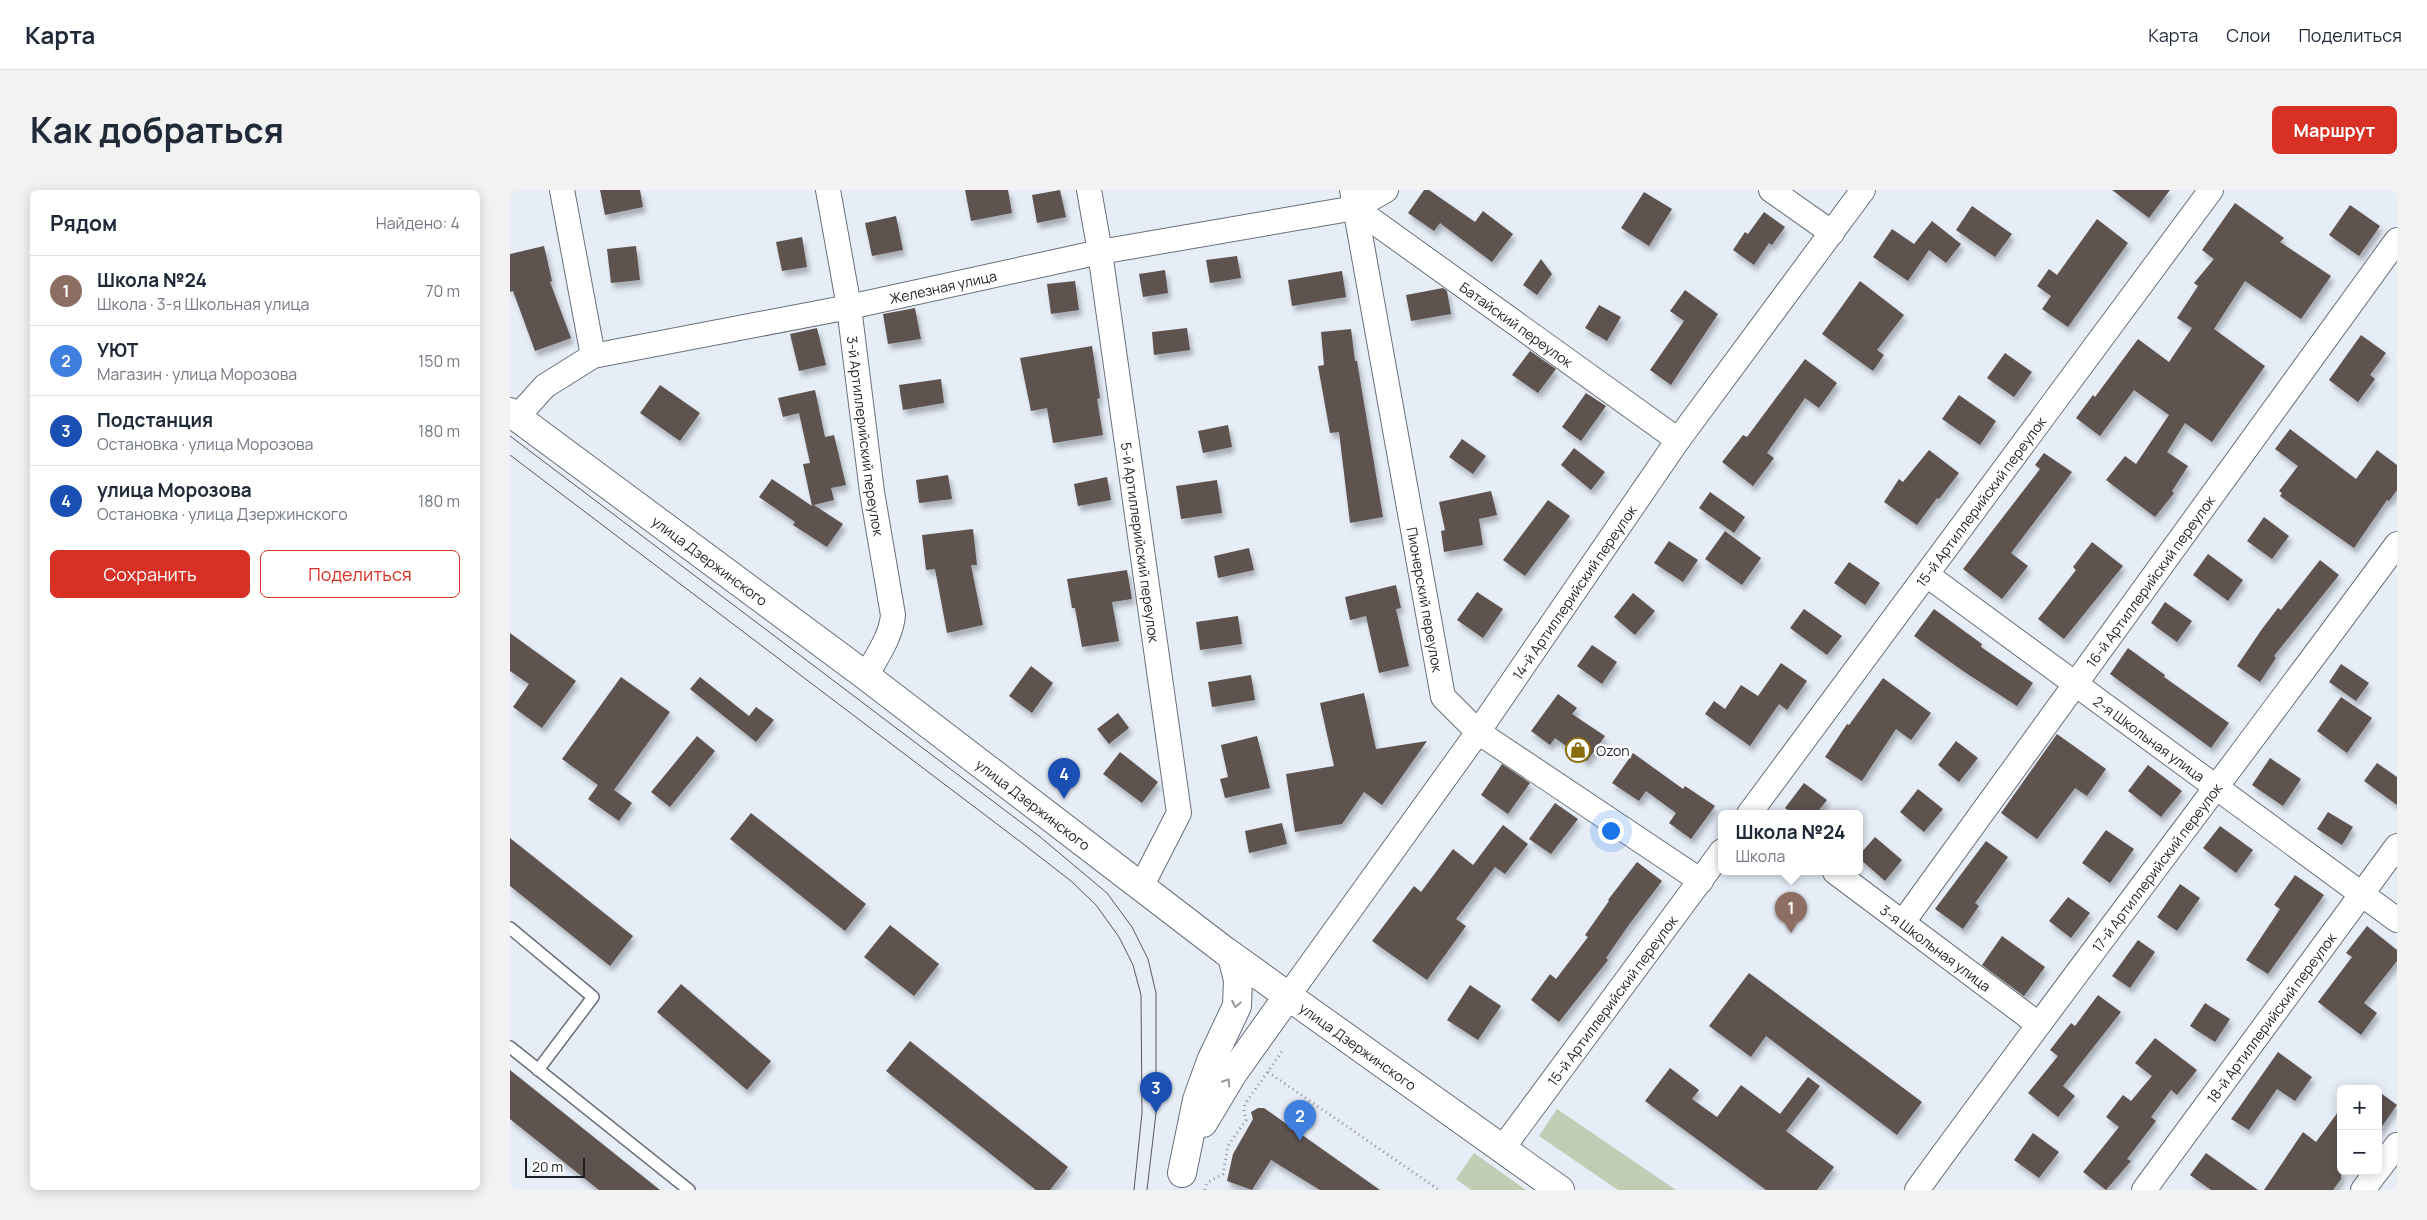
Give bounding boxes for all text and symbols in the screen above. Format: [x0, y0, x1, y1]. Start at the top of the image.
text: Карта [25, 18, 95, 51]
text: Карта [2148, 23, 2198, 47]
text: Слои [2226, 23, 2270, 47]
text: Поделиться [2298, 23, 2402, 47]
text: Как добраться [30, 106, 284, 154]
button: Маршрут [2272, 106, 2397, 154]
text: Рядом [50, 209, 117, 237]
text: Найдено: 4 [376, 212, 460, 234]
street label: Железная улица [887, 265, 998, 307]
text: Школа №24 [97, 267, 207, 293]
street label: Батайский переулок [1456, 277, 1578, 372]
text: 1 [62, 280, 70, 302]
text: 70 m [425, 280, 460, 302]
text: Школа · 3-я Школьная улица [97, 293, 309, 315]
street label: 3-й Артиллерийский переулок [843, 335, 889, 538]
text: УЮТ [97, 337, 138, 363]
text: 2 [61, 350, 71, 372]
text: 150 m [418, 350, 460, 372]
text: Магазин · улица Морозова [97, 363, 297, 385]
text: Подстанция [97, 407, 213, 433]
street label: 15-й Артиллерийский переулок [1911, 412, 2050, 590]
text: 3 [61, 420, 71, 442]
text: 180 m [418, 420, 460, 442]
text: Остановка · улица Морозова [97, 433, 313, 455]
street label: 5-й Артиллерийский переулок [1117, 441, 1164, 644]
text: улица Морозова [97, 477, 252, 503]
text: 4 [61, 490, 71, 512]
text: 180 m [418, 490, 460, 512]
street label: 16-й Артиллерийский переулок [2081, 490, 2219, 671]
street label: 14-й Артиллерийский переулок [1507, 500, 1641, 683]
text: Остановка · улица Дзержинского [97, 503, 348, 525]
street label: улица Дзержинского [648, 511, 772, 610]
street label: Пионерский переулок [1403, 525, 1448, 675]
button: Сохранить [50, 550, 250, 598]
button: Поделиться [260, 550, 460, 598]
street label: 2-я Школьная улица [2090, 691, 2209, 786]
shop icon: Ozon [1565, 737, 1591, 763]
place label: Ozon [1596, 741, 1630, 760]
street label: улица Дзержинского [972, 754, 1095, 854]
pin: 4 [1048, 758, 1080, 799]
street label: 17-й Артиллерийский переулок [2087, 778, 2226, 955]
popup [1718, 810, 1863, 875]
your location [1598, 818, 1624, 844]
text: Школа №24 [1736, 819, 1846, 845]
text: Школа [1736, 845, 1785, 867]
pin: 1 [1775, 892, 1807, 933]
street label: 3-я Школьная улица [1877, 900, 1995, 995]
street label: 15-й Артиллерийский переулок [1543, 910, 1682, 1089]
street label: 18-й Артиллерийский переулок [2202, 928, 2341, 1107]
street label: улица Дзержинского [1296, 998, 1420, 1094]
one-way arrow [1232, 999, 1242, 1008]
pin: 3 [1140, 1072, 1172, 1113]
one-way arrow [1221, 1078, 1230, 1087]
map controls [2337, 1085, 2382, 1175]
button: + [2337, 1085, 2382, 1130]
pin: 2 [1284, 1100, 1316, 1141]
button: − [2337, 1130, 2382, 1175]
scale bar [525, 1155, 585, 1178]
text: 20 m [532, 1157, 563, 1176]

